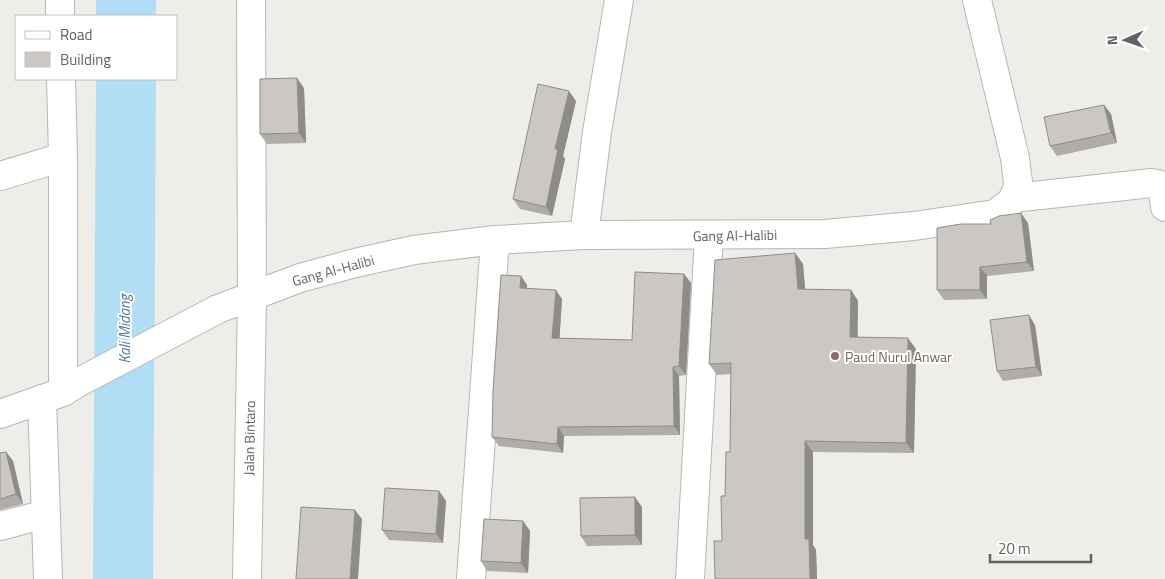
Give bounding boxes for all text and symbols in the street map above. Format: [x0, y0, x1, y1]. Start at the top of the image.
legend [15, 15, 178, 80]
north arrow [1100, 15, 1150, 65]
text: Road [60, 23, 92, 46]
text: N [1101, 35, 1122, 46]
text: Building [60, 48, 111, 71]
street label: Gang Al-Halibi [693, 224, 777, 246]
street label: Gang Al-Halibi [290, 249, 376, 291]
water label: Kali Midang [113, 293, 136, 363]
place label: Paud Nurul Anwar [845, 346, 952, 367]
marker: Paud Nurul Anwar [829, 350, 841, 362]
street label: Jalan Bintaro [238, 400, 260, 476]
scale bar [990, 532, 1091, 564]
text: 20 m [998, 537, 1031, 560]

